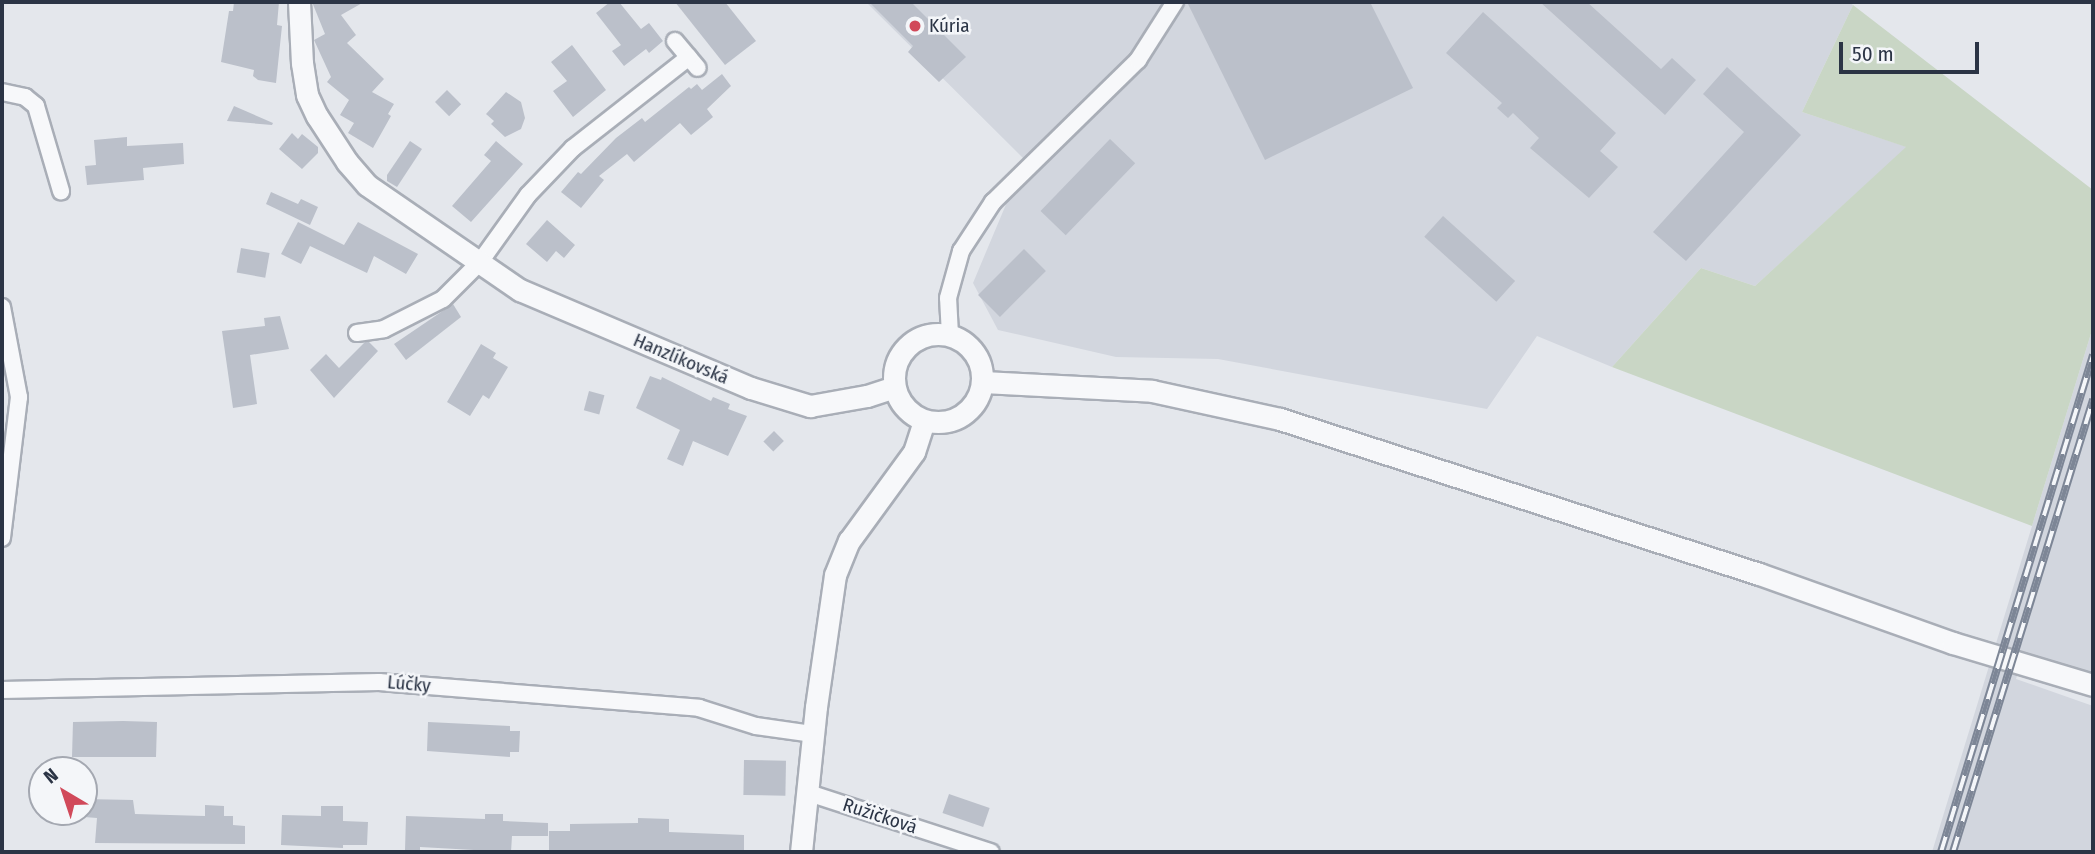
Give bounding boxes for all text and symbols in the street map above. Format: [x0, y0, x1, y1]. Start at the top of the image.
place label: Kúria [929, 15, 970, 37]
marker: Kúria [907, 18, 923, 34]
scale bar [1843, 28, 1983, 72]
text: 50 m [1852, 41, 1894, 67]
street label: Hanzlíkovská [630, 329, 732, 389]
street label: Lúčky [386, 671, 432, 697]
north arrow [28, 756, 98, 826]
text: N [39, 763, 62, 788]
street label: Ružičková [840, 793, 920, 839]

